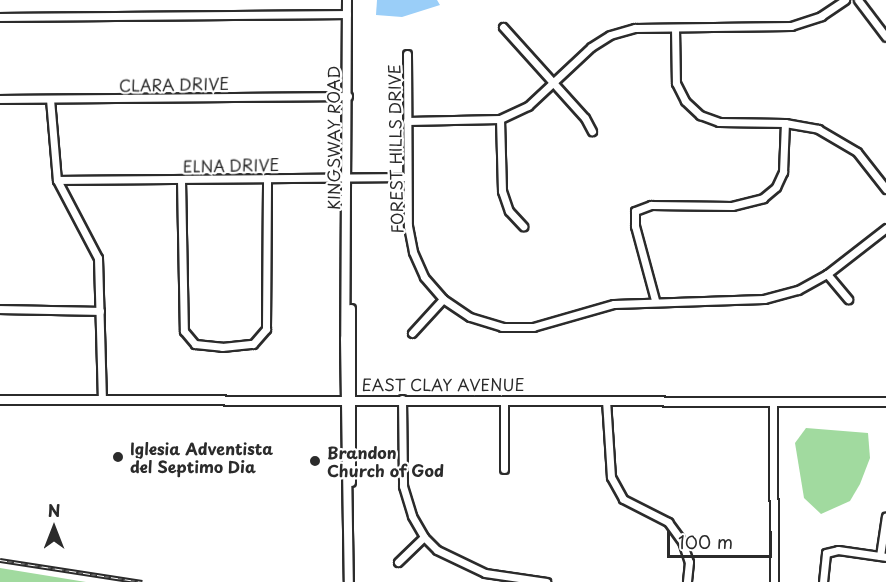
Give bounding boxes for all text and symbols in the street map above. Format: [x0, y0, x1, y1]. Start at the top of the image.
street label: FOREST HILLS DRIVE [384, 65, 406, 233]
street label: KINGSWAY ROAD [323, 66, 343, 210]
street label: CLARA DRIVE [118, 73, 230, 95]
street label: ELNA DRIVE [182, 155, 280, 175]
street label: EAST CLAY AVENUE [362, 374, 524, 394]
place label: Iglesia Adventista del Septimo Dia [130, 438, 275, 476]
place label: Brandon Church of God [327, 442, 445, 480]
marker: Iglesia Adventista del Septimo Dia [111, 450, 125, 464]
marker: Brandon Church of God [308, 454, 322, 468]
north arrow [24, 498, 84, 558]
text: N [48, 498, 60, 522]
scale bar [670, 519, 775, 557]
text: 100 m [678, 528, 733, 555]

